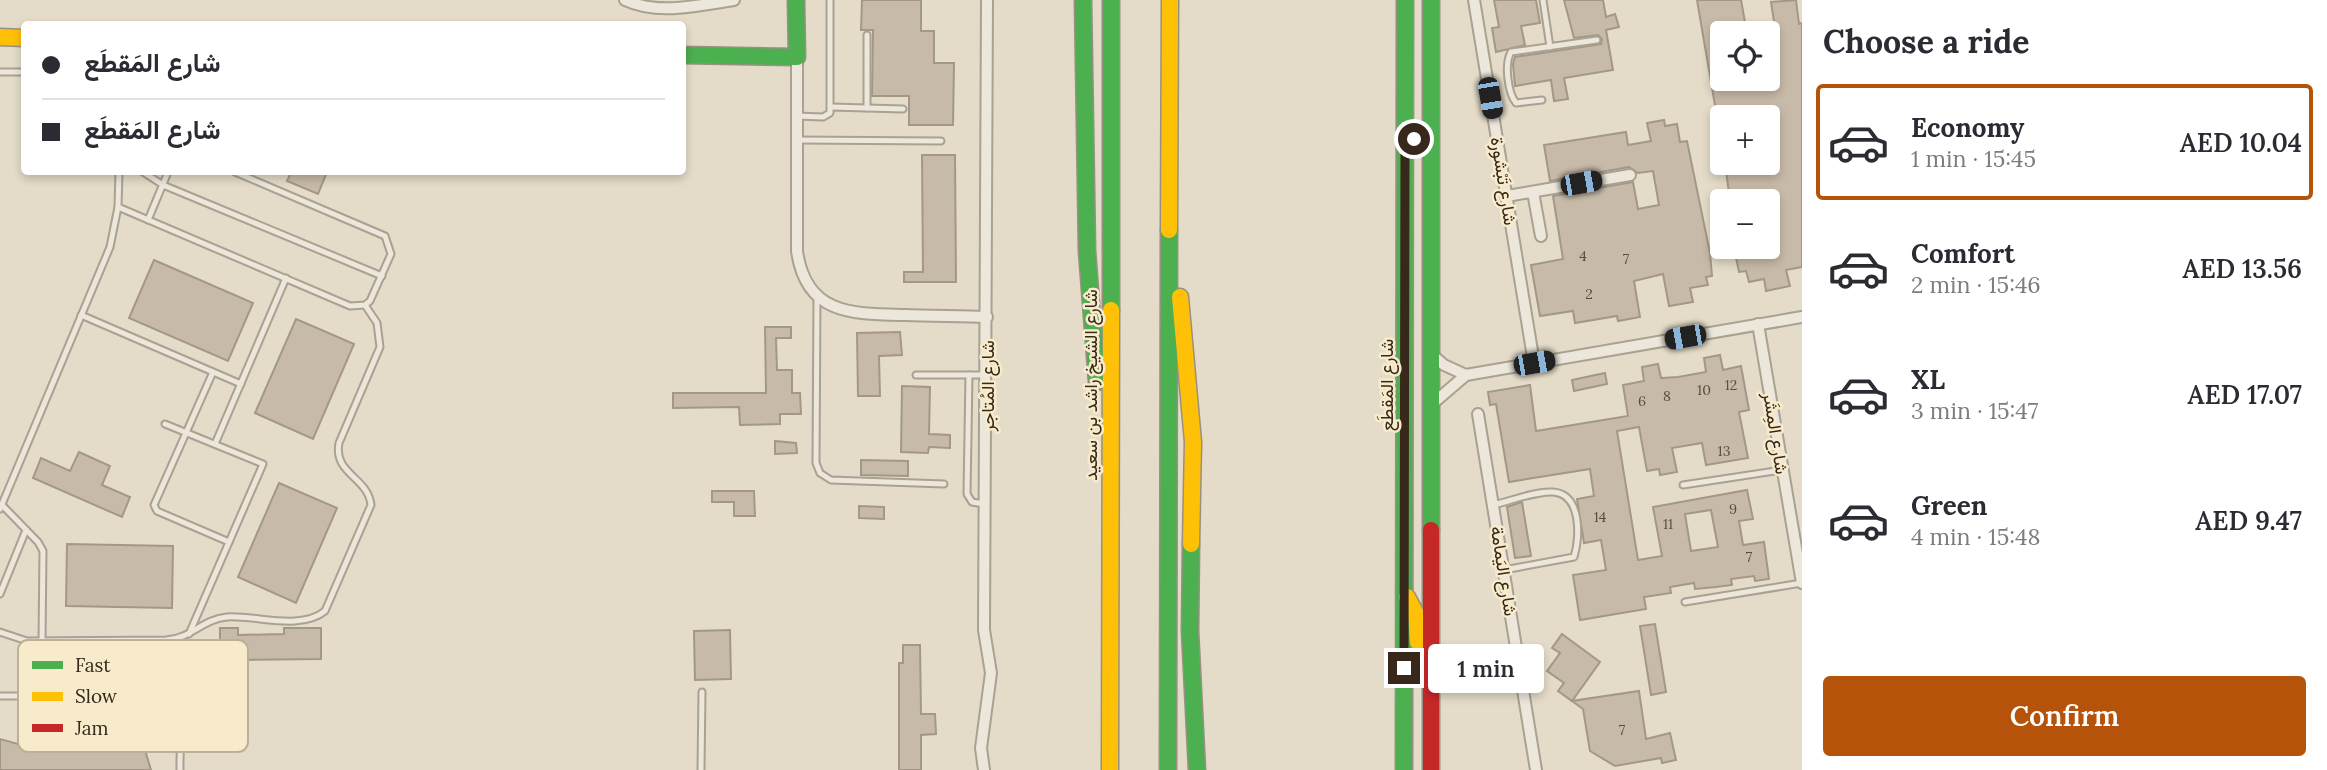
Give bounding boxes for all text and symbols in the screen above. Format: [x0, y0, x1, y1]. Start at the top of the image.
map controls [1710, 21, 1780, 259]
button: locate [1710, 21, 1780, 91]
text: Choose a ride [1823, 21, 2030, 62]
text: شارع المَقطَع [84, 46, 221, 79]
car [1477, 75, 1504, 121]
button: + [1710, 105, 1780, 175]
icon: car [1827, 111, 1890, 174]
text: Economy [1911, 111, 2024, 144]
text: شارع المَقطَع [84, 113, 221, 146]
route start [1398, 123, 1430, 155]
text: AED 10.04 [2180, 126, 2302, 159]
street label: شارع تَبْشورة [1485, 135, 1522, 227]
text: 1 min · 15:45 [1911, 144, 2036, 173]
car [1559, 169, 1604, 197]
button: − [1710, 189, 1780, 259]
icon: car [1827, 237, 1890, 300]
text: Comfort [1911, 237, 2015, 270]
house number: 4 [1579, 247, 1587, 265]
house number: 7 [1623, 250, 1630, 268]
text: AED 13.56 [2182, 252, 2302, 285]
text: 2 min · 15:46 [1911, 270, 2041, 299]
house number: 2 [1585, 285, 1593, 303]
street label: شارع الشيخ راشد بن سعيد [1079, 289, 1103, 481]
car [1663, 323, 1708, 351]
street label: شارع المَقطَع [1375, 339, 1399, 431]
street label: شارع المُتاجر [976, 340, 1000, 433]
car [1512, 349, 1557, 377]
icon: car [1827, 363, 1890, 426]
text: XL [1911, 363, 1945, 396]
house number: 12 [1725, 376, 1737, 394]
text: AED 17.07 [2187, 378, 2302, 411]
house number: 10 [1697, 381, 1711, 399]
house number: 8 [1663, 387, 1671, 405]
street label: شارع المِشَر [1757, 389, 1794, 476]
house number: 6 [1638, 392, 1646, 410]
text: 3 min · 15:47 [1911, 396, 2038, 425]
house number: 13 [1718, 442, 1731, 460]
icon: car [1827, 489, 1890, 552]
text: Green [1911, 489, 1987, 522]
house number: 9 [1729, 500, 1737, 518]
text: AED 9.47 [2195, 504, 2302, 537]
house number: 14 [1594, 508, 1607, 526]
house number: 11 [1663, 515, 1673, 533]
text: 4 min · 15:48 [1911, 522, 2040, 551]
street label: شارع اليَمامة [1485, 524, 1522, 618]
house number: 7 [1746, 548, 1753, 566]
legend [18, 640, 248, 752]
callout: 1 min [1428, 644, 1544, 692]
route end [1388, 652, 1420, 684]
text: Fast [75, 653, 111, 677]
text: 1 min [1457, 654, 1515, 683]
button: Confirm [1823, 676, 2306, 756]
text: Slow [75, 684, 118, 708]
text: Jam [74, 716, 109, 740]
house number: 7 [1619, 721, 1626, 739]

